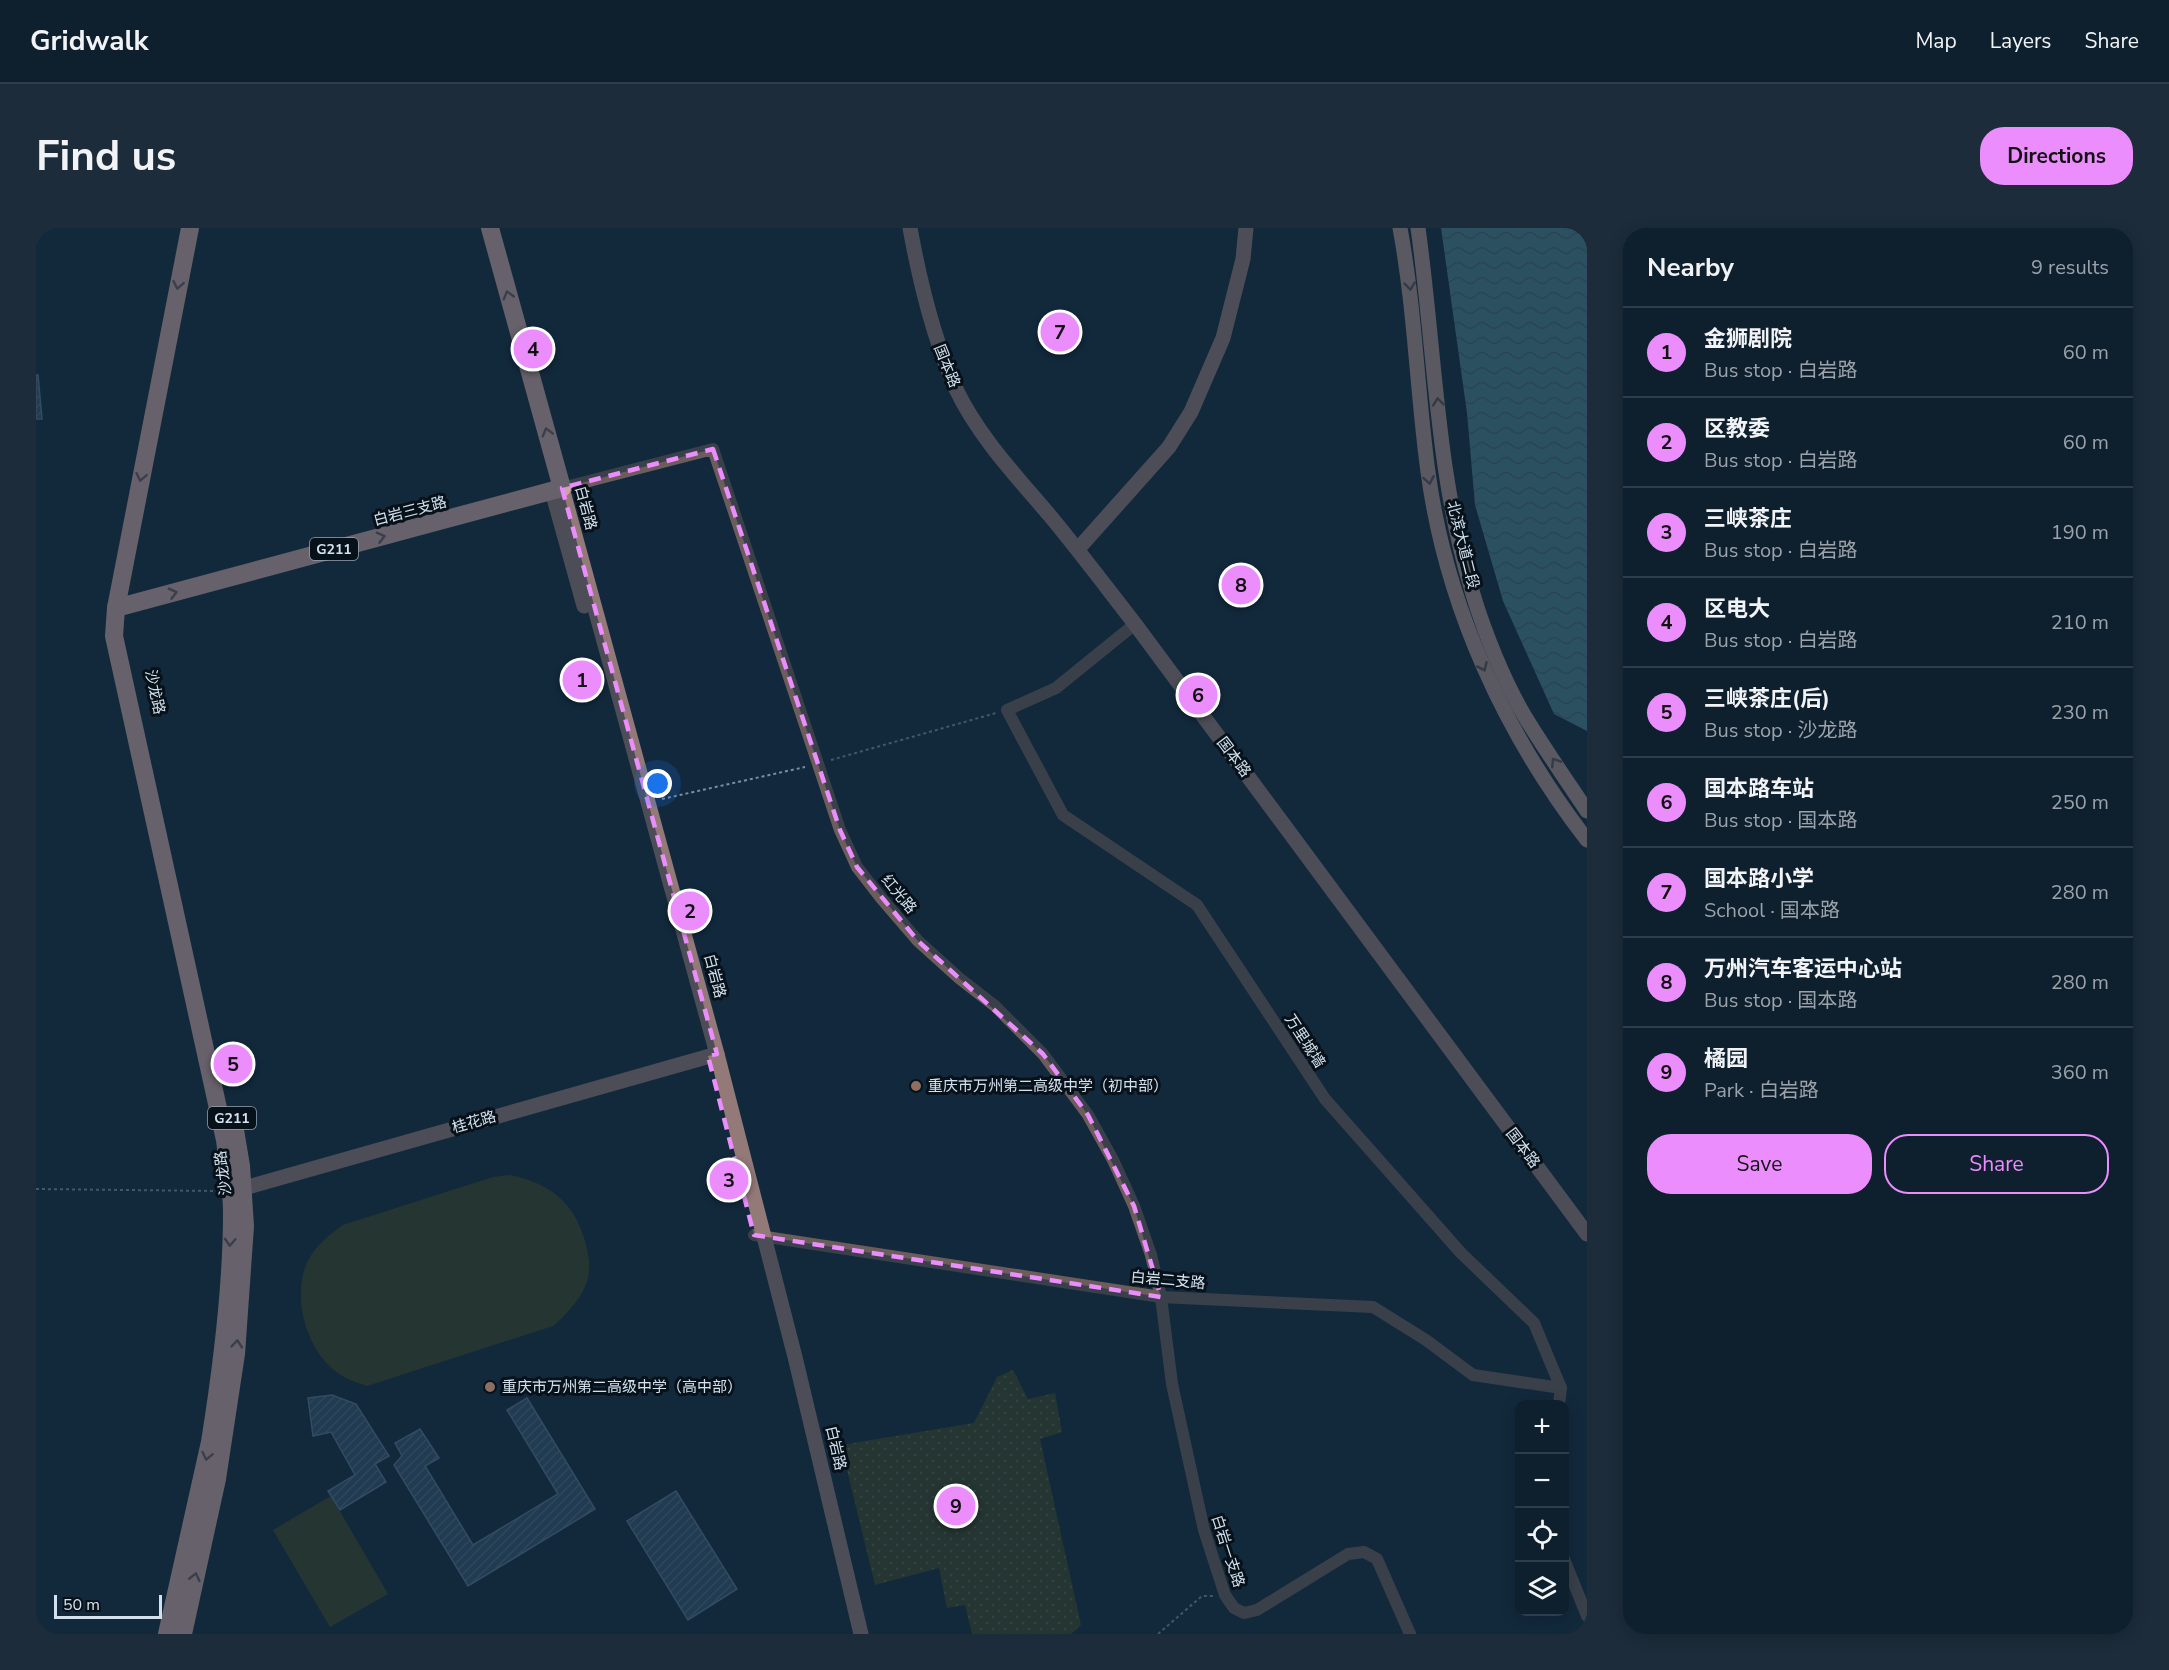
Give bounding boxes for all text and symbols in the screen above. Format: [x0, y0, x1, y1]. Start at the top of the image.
text: Gridwalk [30, 22, 148, 60]
text: Map [1915, 27, 1957, 55]
text: Layers [1990, 27, 2051, 55]
text: Share [2084, 27, 2139, 55]
button: Directions [1980, 127, 2133, 185]
text: Find us [36, 128, 176, 185]
text: Nearby [1647, 250, 1734, 285]
text: 9 results [2031, 254, 2109, 281]
one-way arrow [172, 280, 185, 290]
one-way arrow [1403, 281, 1416, 290]
one-way arrow [503, 290, 516, 300]
pin: 7 [1040, 310, 1080, 354]
text: 金狮剧院 [1704, 324, 1792, 354]
pin: 4 [514, 326, 552, 372]
text: 1 [1661, 339, 1673, 366]
text: 60 m [2063, 339, 2109, 366]
street label: 国本路 [929, 341, 965, 391]
text: Bus stop · 白岩路 [1704, 357, 1858, 384]
one-way arrow [1432, 397, 1445, 406]
text: 区教委 [1704, 414, 1770, 444]
one-way arrow [541, 427, 554, 437]
text: 2 [1661, 429, 1673, 456]
text: 60 m [2063, 429, 2109, 456]
text: Bus stop · 白岩路 [1704, 447, 1858, 474]
one-way arrow [135, 472, 148, 482]
one-way arrow [1422, 474, 1435, 484]
street label: 白岩路 [571, 484, 601, 532]
street label: 白岩三支路 [371, 492, 449, 530]
street label: 北滨大道二段 [1442, 499, 1484, 591]
text: 三峡茶庄 [1704, 504, 1792, 534]
text: 3 [1661, 519, 1673, 546]
text: 190 m [2051, 519, 2109, 546]
one-way arrow [375, 532, 386, 544]
text: Bus stop · 白岩路 [1704, 537, 1858, 564]
road number: G211 [310, 538, 358, 560]
pin: 8 [1222, 562, 1260, 608]
one-way arrow [167, 587, 177, 600]
text: 区电大 [1704, 594, 1770, 624]
text: 4 [1661, 609, 1673, 636]
text: 210 m [2051, 609, 2109, 636]
text: Bus stop · 白岩路 [1704, 627, 1858, 654]
pin: 1 [562, 658, 602, 702]
one-way arrow [1476, 660, 1488, 671]
street label: 沙龙路 [141, 668, 169, 716]
pin: 6 [1178, 672, 1218, 718]
text: 三峡茶庄(后) [1704, 684, 1830, 714]
text: 5 [1661, 699, 1673, 726]
text: 230 m [2051, 699, 2109, 726]
text: Bus stop · 沙龙路 [1704, 717, 1858, 744]
street label: 国本路 [1212, 733, 1256, 781]
one-way arrow [1551, 758, 1562, 769]
your location [643, 769, 672, 798]
text: 国本路车站 [1704, 774, 1814, 804]
text: 6 [1661, 789, 1673, 816]
text: 250 m [2051, 789, 2109, 816]
text: Bus stop · 国本路 [1704, 807, 1858, 834]
text: 国本路小学 [1704, 864, 1814, 894]
street label: 红光路 [877, 870, 921, 918]
text: 7 [1661, 879, 1673, 906]
text: 280 m [2051, 879, 2109, 906]
pin: 2 [670, 888, 710, 934]
text: School · 国本路 [1704, 897, 1840, 924]
street label: 白岩路 [700, 952, 730, 1000]
text: 万州汽车客运中心站 [1704, 954, 1902, 984]
text: 8 [1661, 969, 1673, 996]
text: 280 m [2051, 969, 2109, 996]
text: Bus stop · 国本路 [1704, 987, 1858, 1014]
street label: 万里城墙 [1280, 1010, 1330, 1072]
pin: 5 [214, 1042, 252, 1086]
text: 橘园 [1704, 1044, 1748, 1074]
text: 9 [1661, 1059, 1673, 1086]
text: 360 m [2051, 1059, 2109, 1086]
place label: 重庆市万州第二高级中学（初中部） [928, 1076, 1168, 1096]
text: Park · 白岩路 [1704, 1077, 1819, 1104]
marker: 重庆市万州第二高级中学（初中部） [909, 1079, 923, 1093]
street label: 桂花路 [450, 1106, 498, 1138]
road number: G211 [208, 1107, 256, 1129]
street label: 国本路 [1501, 1124, 1545, 1172]
button: Save [1647, 1134, 1872, 1194]
button: Share [1884, 1134, 2109, 1194]
street label: 沙龙路 [210, 1149, 236, 1197]
pin: 3 [710, 1158, 748, 1202]
one-way arrow [224, 1237, 237, 1246]
street label: 白岩二支路 [1130, 1267, 1206, 1293]
one-way arrow [230, 1339, 243, 1348]
place label: 重庆市万州第二高级中学（高中部） [502, 1377, 742, 1397]
marker: 重庆市万州第二高级中学（高中部） [483, 1380, 497, 1394]
map controls [1515, 1400, 1569, 1616]
button: + [1515, 1400, 1569, 1454]
street label: 白岩路 [821, 1424, 851, 1472]
one-way arrow [201, 1451, 214, 1461]
button: − [1515, 1454, 1569, 1508]
pin: 9 [936, 1484, 976, 1528]
button: locate [1515, 1508, 1569, 1562]
street label: 白岩一支路 [1207, 1512, 1249, 1590]
button: layers [1515, 1562, 1569, 1616]
one-way arrow [188, 1572, 201, 1582]
scale bar [54, 1592, 162, 1620]
text: 50 m [63, 1594, 100, 1616]

